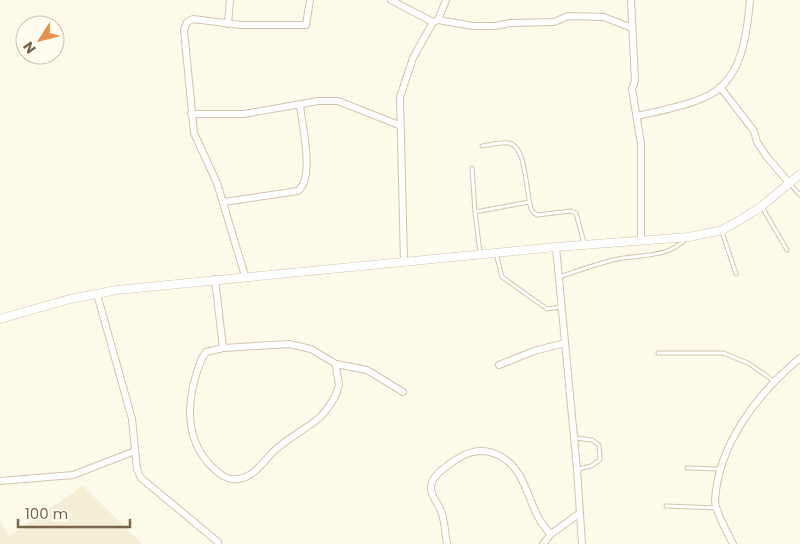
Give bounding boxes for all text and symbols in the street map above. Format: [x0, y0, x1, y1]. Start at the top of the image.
north arrow [15, 15, 65, 65]
text: N [18, 38, 41, 58]
scale bar [18, 496, 130, 528]
text: 100 m [25, 503, 68, 524]

